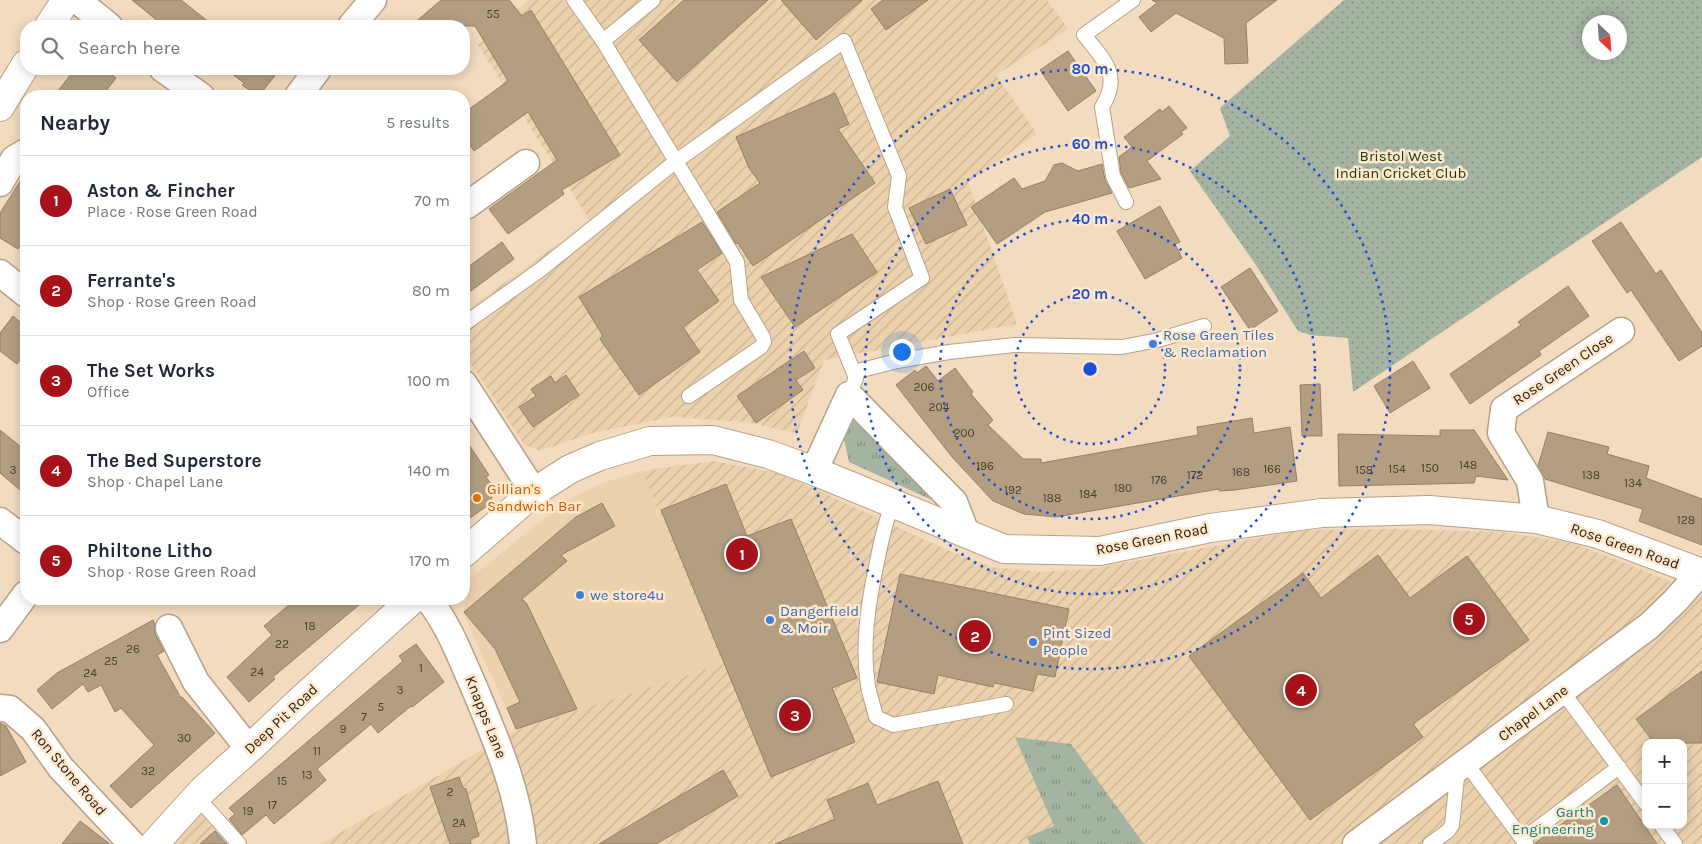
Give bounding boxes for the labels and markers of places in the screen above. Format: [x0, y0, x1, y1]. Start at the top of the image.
place label: Rose Green Tiles & Reclamation [1163, 326, 1274, 361]
marker: Rose Green Tiles & Reclamation [1147, 338, 1159, 350]
centre of rings [1081, 360, 1099, 378]
place label: Gillian's Sandwich Bar [487, 480, 582, 515]
marker: Gillian's Sandwich Bar [471, 492, 483, 504]
pin: 1 [726, 535, 758, 573]
place label: we store4u [590, 586, 664, 604]
marker: we store4u [574, 589, 586, 601]
pin: 5 [1453, 600, 1485, 638]
place label: Dangerfield & Moir [780, 602, 859, 637]
marker: Dangerfield & Moir [764, 614, 776, 626]
pin: 2 [959, 617, 991, 655]
place label: Pint Sized People [1043, 624, 1111, 659]
marker: Pint Sized People [1027, 636, 1039, 648]
pin: 4 [1285, 671, 1317, 709]
pin: 3 [779, 696, 811, 734]
place label: Garth Engineering [1512, 803, 1595, 838]
marker: Garth Engineering [1598, 815, 1610, 827]

